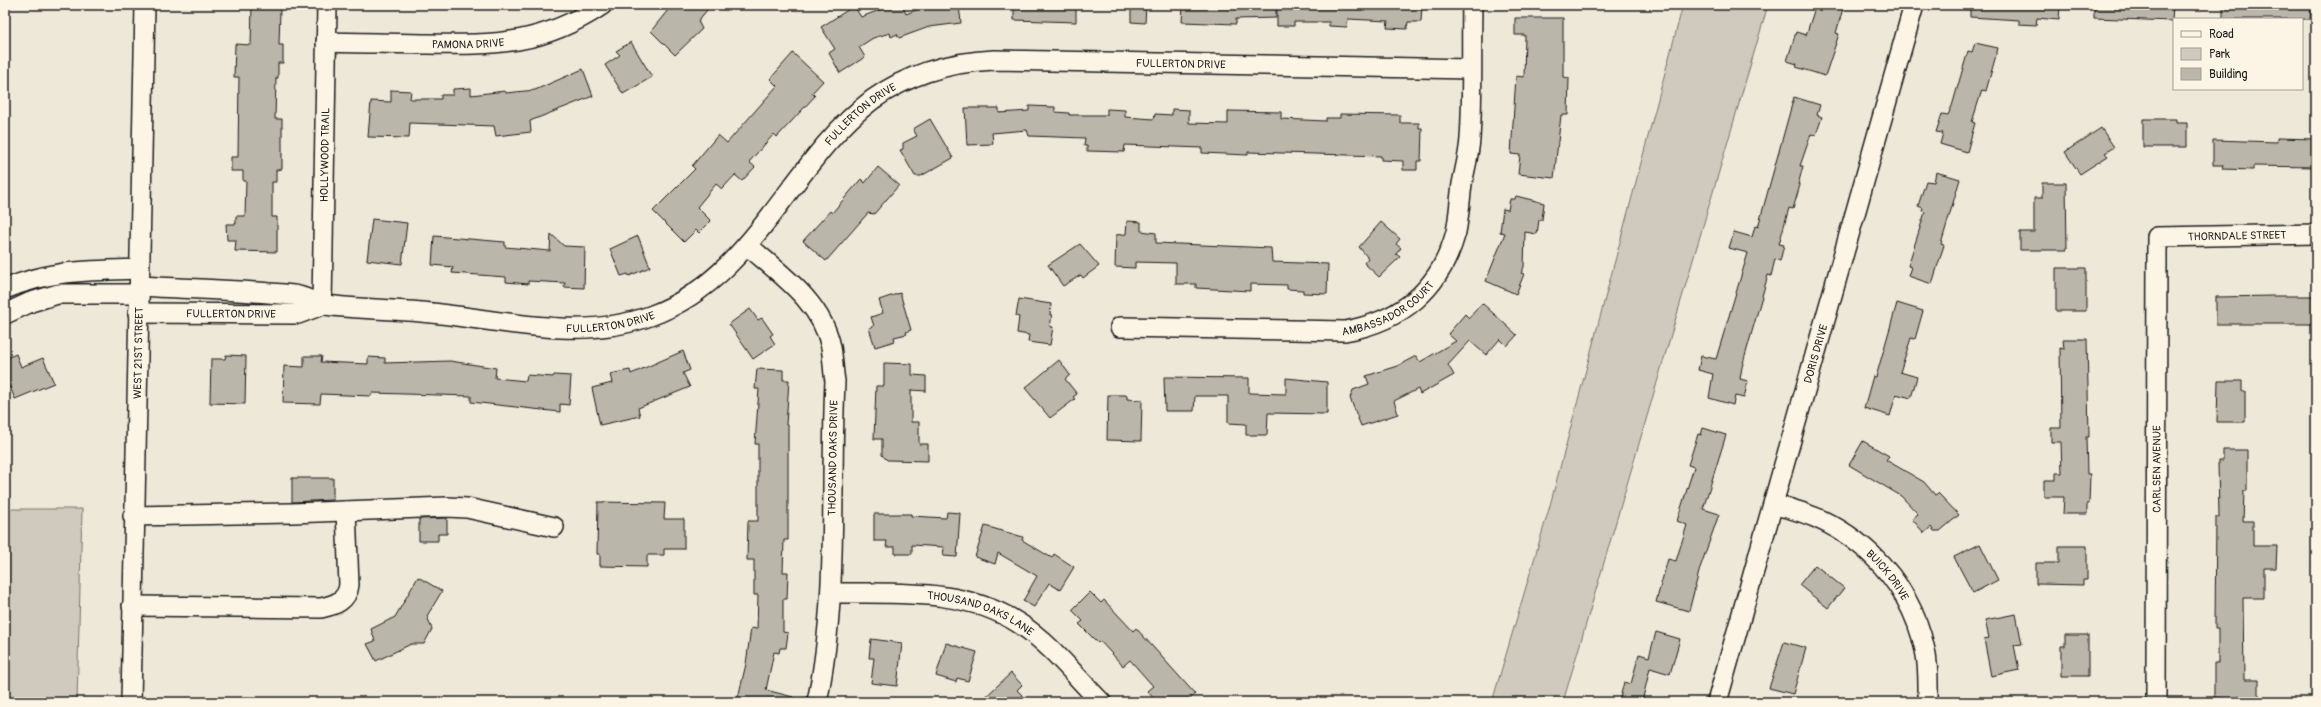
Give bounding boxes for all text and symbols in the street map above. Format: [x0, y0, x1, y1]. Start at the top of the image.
legend [2173, 18, 2303, 90]
text: Road [2209, 27, 2234, 42]
street label: PAMONA DRIVE [432, 35, 505, 51]
text: Park [2209, 47, 2230, 62]
street label: FULLERTON DRIVE [1136, 56, 1226, 71]
text: Building [2209, 67, 2248, 82]
street label: FULLERTON DRIVE [822, 80, 898, 148]
street label: HOLLYWOOD TRAIL [317, 108, 332, 202]
street label: THORNDALE STREET [2187, 228, 2286, 243]
street label: AMBASSADOR COURT [1341, 279, 1436, 338]
street label: WEST 21ST STREET [131, 307, 145, 399]
street label: FULLERTON DRIVE [186, 307, 276, 320]
street label: FULLERTON DRIVE [566, 308, 657, 335]
street label: DORIS DRIVE [1801, 322, 1830, 385]
street label: THOUSAND OAKS DRIVE [825, 400, 841, 516]
street label: CARLSEN AVENUE [2150, 425, 2163, 513]
street label: BUICK DRIVE [1864, 547, 1912, 603]
street label: THOUSAND OAKS LANE [926, 588, 1037, 638]

